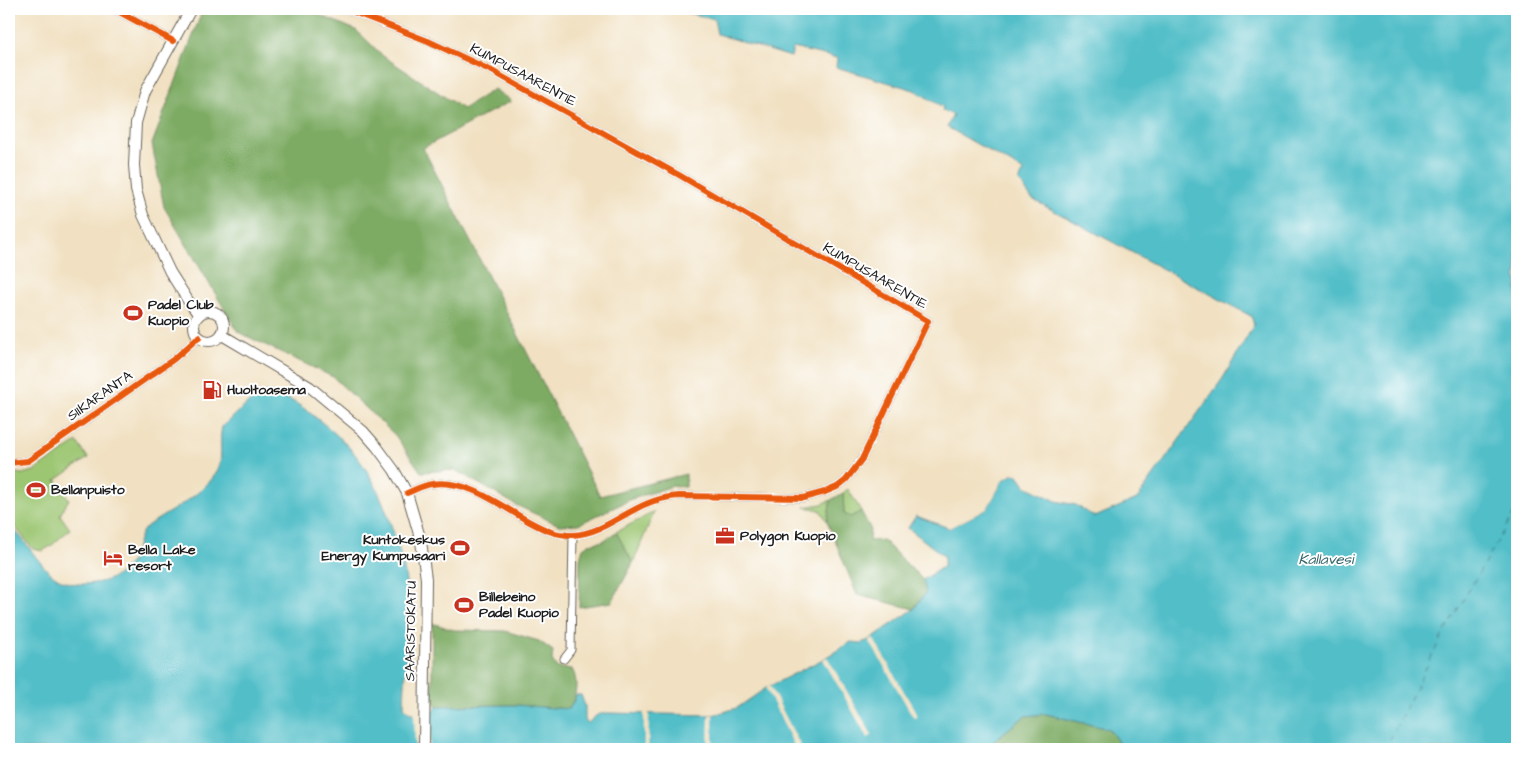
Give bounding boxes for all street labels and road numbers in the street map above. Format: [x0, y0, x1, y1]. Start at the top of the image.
street label: KUMPUSAARENTIE [466, 39, 580, 112]
street label: KUMPUSAARENTIE [819, 238, 932, 314]
street label: SIIKARANTA [63, 366, 137, 426]
street label: SAARISTOKATU [400, 581, 422, 681]

